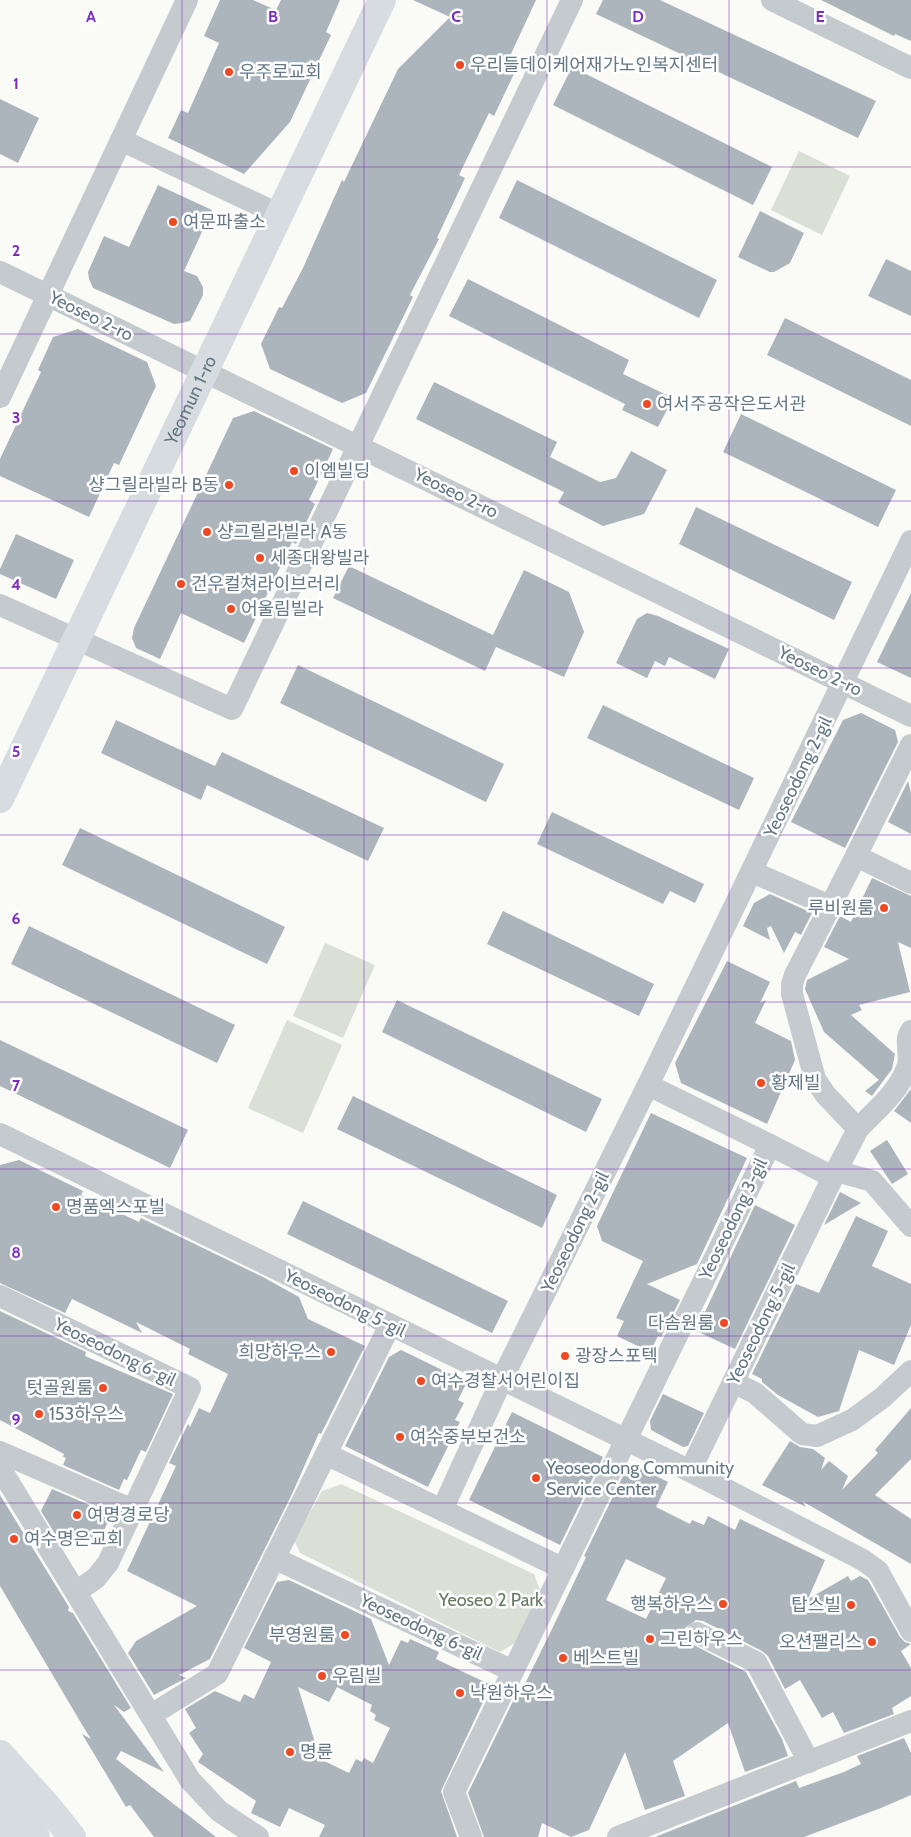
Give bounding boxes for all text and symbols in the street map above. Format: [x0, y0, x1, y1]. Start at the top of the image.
text: A [86, 7, 96, 26]
text: B [268, 7, 278, 26]
text: C [451, 7, 461, 26]
text: D [632, 7, 644, 26]
text: E [815, 7, 825, 26]
place label: 우리들데이케어재가노인복지센터 [470, 54, 718, 76]
marker: 우리들데이케어재가노인복지센터 [454, 59, 466, 71]
place label: 우주로교회 [239, 61, 322, 83]
marker: 우주로교회 [223, 66, 235, 78]
text: 1 [13, 74, 19, 93]
place label: 여문파출소 [183, 211, 266, 233]
marker: 여문파출소 [167, 216, 179, 228]
text: 2 [12, 241, 20, 260]
street label: Yeoseo 2-ro [45, 286, 137, 346]
street label: Yeomun 1-ro [160, 352, 221, 449]
place label: 여서주공작은도서관 [657, 393, 806, 415]
marker: 여서주공작은도서관 [641, 398, 653, 410]
text: 3 [12, 408, 20, 427]
place label: 이엠빌딩 [304, 460, 370, 482]
street label: Yeoseo 2-ro [410, 463, 502, 523]
marker: 이엠빌딩 [288, 465, 300, 477]
place label: 샹그릴라빌라 B동 [88, 474, 219, 496]
marker: 샹그릴라빌라 B동 [223, 479, 235, 491]
place label: 샹그릴라빌라 A동 [217, 521, 348, 543]
marker: 샹그릴라빌라 A동 [201, 526, 213, 538]
place label: 세종대왕빌라 [270, 547, 370, 569]
marker: 세종대왕빌라 [254, 552, 266, 564]
place label: 건우컬쳐라이브러리 [191, 573, 340, 595]
text: 4 [11, 575, 21, 594]
marker: 건우컬쳐라이브러리 [175, 578, 187, 590]
place label: 어울림빌라 [241, 598, 324, 620]
marker: 어울림빌라 [225, 603, 237, 615]
street label: Yeoseo 2-ro [774, 641, 866, 701]
street label: Yeoseodong 2-gil [759, 712, 837, 842]
text: 5 [12, 742, 20, 761]
place label: 루비원룸 [808, 897, 874, 919]
marker: 루비원룸 [878, 902, 890, 914]
text: 6 [12, 909, 21, 928]
place label: 황제빌 [771, 1072, 821, 1094]
text: 7 [12, 1076, 21, 1095]
marker: 황제빌 [755, 1077, 767, 1089]
street label: Yeoseodong 3-gil [694, 1154, 772, 1284]
street label: Yeoseodong 2-gil [536, 1167, 614, 1297]
place label: 명품엑스포빌 [66, 1196, 165, 1218]
marker: 명품엑스포빌 [50, 1201, 62, 1213]
text: 8 [11, 1243, 21, 1262]
street label: Yeoseodong 5-gil [722, 1259, 800, 1389]
street label: Yeoseodong 5-gil [280, 1264, 410, 1342]
place label: 다솜원룸 [648, 1312, 714, 1334]
street label: Yeoseodong 6-gil [50, 1313, 180, 1391]
marker: 다솜원룸 [718, 1317, 730, 1329]
place label: 희망하우스 [238, 1341, 321, 1363]
place label: 광장스포텍 [575, 1345, 658, 1367]
marker: 희망하우스 [325, 1346, 337, 1358]
marker: 광장스포텍 [559, 1350, 571, 1362]
place label: 여수경찰서어린이집 [431, 1370, 580, 1392]
marker: 여수경찰서어린이집 [415, 1375, 427, 1387]
place label: 텃골원룸 [27, 1377, 93, 1399]
marker: 텃골원룸 [97, 1382, 109, 1394]
place label: 153하우스 [49, 1403, 124, 1425]
marker: 153하우스 [33, 1408, 45, 1420]
text: 9 [12, 1410, 21, 1429]
place label: 여수중부보건소 [410, 1426, 526, 1448]
marker: 여수중부보건소 [394, 1431, 406, 1443]
place label: Yeoseodong Community Service Center [545, 1457, 734, 1500]
marker: Yeoseodong Community Service Center [530, 1472, 542, 1484]
place label: 여명경로당 [87, 1504, 170, 1526]
marker: 여명경로당 [71, 1509, 83, 1521]
place label: 여수명은교회 [24, 1528, 123, 1550]
marker: 여수명은교회 [8, 1533, 20, 1545]
street label: Yeoseodong 6-gil [355, 1589, 486, 1665]
park label: Yeoseo 2 Park [438, 1589, 544, 1611]
place label: 행복하우스 [630, 1593, 713, 1615]
place label: 탑스빌 [791, 1594, 841, 1616]
marker: 행복하우스 [717, 1598, 729, 1610]
marker: 탑스빌 [845, 1599, 857, 1611]
place label: 부영원룸 [269, 1624, 335, 1646]
place label: 그린하우스 [660, 1628, 743, 1650]
marker: 부영원룸 [339, 1629, 351, 1641]
place label: 오션팰리스 [779, 1631, 862, 1653]
marker: 그린하우스 [644, 1633, 656, 1645]
marker: 오션팰리스 [866, 1636, 878, 1648]
place label: 베스트빌 [573, 1647, 639, 1669]
marker: 베스트빌 [557, 1652, 569, 1664]
place label: 우림빌 [332, 1665, 382, 1687]
marker: 우림빌 [316, 1670, 328, 1682]
place label: 낙원하우스 [470, 1682, 553, 1704]
marker: 낙원하우스 [454, 1687, 466, 1699]
place label: 명륜 [300, 1741, 333, 1763]
marker: 명륜 [284, 1746, 296, 1758]

